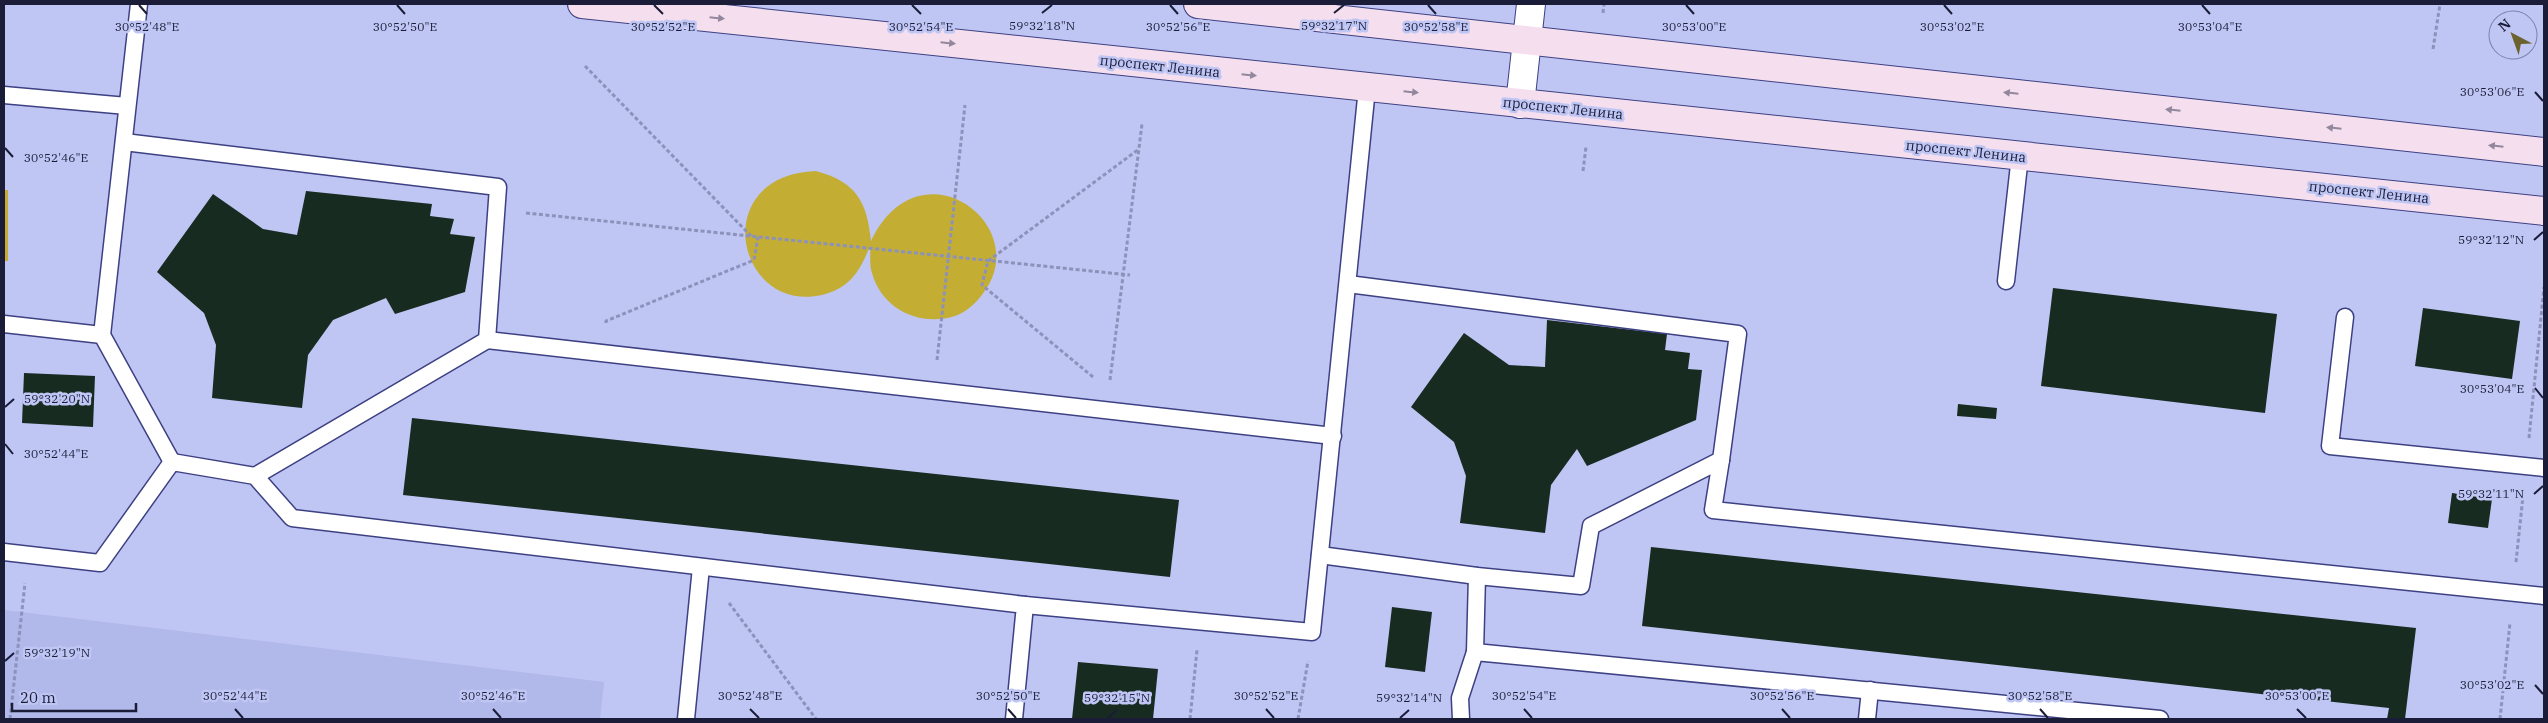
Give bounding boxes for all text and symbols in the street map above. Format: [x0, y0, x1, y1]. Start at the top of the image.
north arrow [2488, 10, 2538, 60]
one-way arrow [710, 14, 726, 22]
text: N [2494, 15, 2515, 36]
text: 59°32'18"N [1009, 18, 1075, 33]
text: 59°32'17"N [1301, 18, 1367, 33]
text: 30°52'48"E [115, 19, 179, 34]
text: 30°52'50"E [373, 19, 437, 34]
text: 30°52'52"E [631, 19, 695, 34]
text: 30°52'54"E [889, 19, 953, 34]
text: 30°52'56"E [1146, 19, 1210, 34]
text: 30°52'58"E [1404, 19, 1468, 34]
text: 30°53'00"E [1662, 19, 1726, 34]
text: 30°53'02"E [1920, 19, 1984, 34]
text: 30°53'04"E [2178, 19, 2242, 34]
one-way arrow [941, 39, 957, 47]
street label: проспект Ленина [1099, 51, 1222, 81]
one-way arrow [1242, 71, 1258, 79]
text: 30°53'06"E [2460, 84, 2524, 99]
one-way arrow [1403, 88, 1419, 96]
one-way arrow [2003, 89, 2019, 97]
street label: проспект Ленина [1502, 93, 1625, 123]
one-way arrow [2164, 106, 2180, 114]
one-way arrow [2326, 124, 2342, 132]
street label: проспект Ленина [1905, 136, 2028, 166]
one-way arrow [2487, 142, 2503, 150]
text: 30°52'46"E [24, 150, 88, 165]
street label: проспект Ленина [2308, 177, 2431, 207]
text: 59°32'12"N [2458, 232, 2524, 247]
text: 30°53'04"E [2460, 381, 2524, 396]
text: 59°32'20"N [24, 391, 90, 406]
text: 30°52'44"E [24, 446, 88, 461]
text: 59°32'11"N [2458, 486, 2524, 501]
text: 59°32'19"N [24, 645, 90, 660]
text: 30°53'02"E [2460, 677, 2524, 692]
scale bar [12, 680, 136, 712]
text: 20 m [20, 688, 56, 707]
text: 30°52'44"E [203, 688, 267, 703]
text: 30°52'46"E [461, 688, 525, 703]
text: 30°52'48"E [718, 688, 782, 703]
text: 30°52'50"E [976, 688, 1040, 703]
text: 30°52'52"E [1234, 688, 1298, 703]
text: 30°52'54"E [1492, 688, 1556, 703]
text: 30°52'56"E [1750, 688, 1814, 703]
text: 30°52'58"E [2008, 688, 2072, 703]
text: 30°53'00"E [2265, 688, 2329, 703]
text: 59°32'15"N [1084, 690, 1150, 705]
text: 59°32'14"N [1376, 690, 1442, 705]

